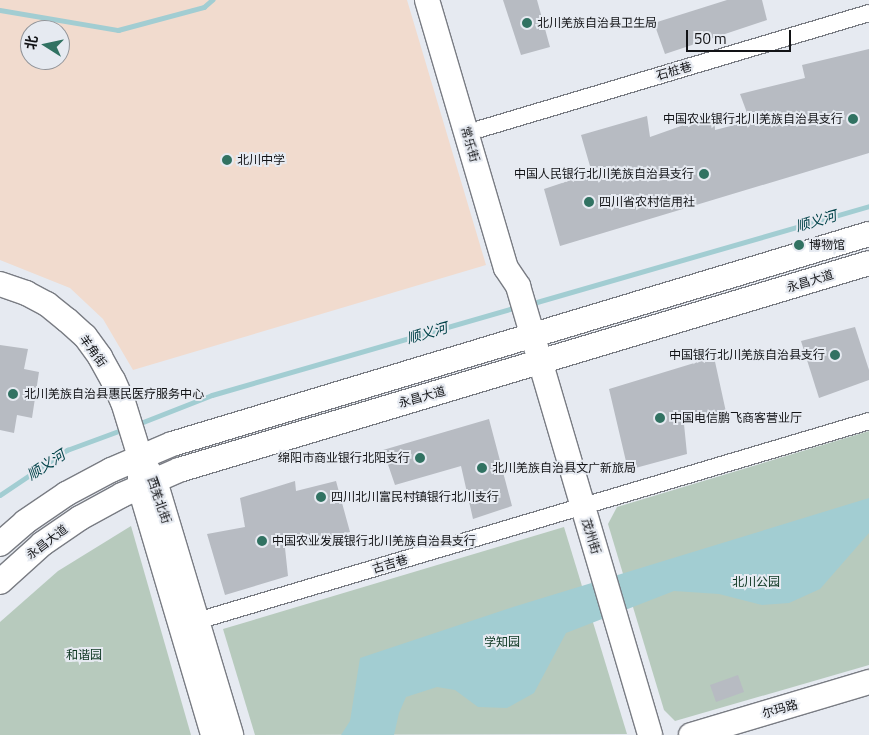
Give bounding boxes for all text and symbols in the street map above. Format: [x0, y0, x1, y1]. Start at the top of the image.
place label: 北川羌族自治县卫生局 [537, 16, 657, 30]
marker: 北川羌族自治县卫生局 [521, 17, 533, 29]
north arrow [20, 20, 70, 70]
scale bar [689, 20, 794, 52]
text: 50 m [694, 27, 727, 50]
text: 北 [19, 34, 42, 51]
street label: 石桩巷 [655, 59, 693, 83]
place label: 中国农业银行北川羌族自治县支行 [663, 112, 843, 126]
marker: 中国农业银行北川羌族自治县支行 [847, 113, 859, 125]
street label: 常乐街 [458, 125, 482, 163]
place label: 北川中学 [237, 153, 285, 167]
marker: 北川中学 [221, 154, 233, 166]
place label: 中国人民银行北川羌族自治县支行 [514, 167, 694, 181]
marker: 中国人民银行北川羌族自治县支行 [698, 168, 710, 180]
place label: 四川省农村信用社 [599, 195, 695, 209]
marker: 四川省农村信用社 [583, 196, 595, 208]
water label: 顺义河 [793, 207, 839, 235]
place label: 博物馆 [809, 238, 845, 252]
marker: 博物馆 [793, 239, 805, 251]
street label: 永昌大道 [785, 267, 835, 295]
water label: 顺义河 [404, 319, 450, 347]
street label: 羊角街 [77, 332, 109, 370]
place label: 中国银行北川羌族自治县支行 [669, 348, 825, 362]
marker: 中国银行北川羌族自治县支行 [829, 349, 841, 361]
street label: 永昌大道 [397, 383, 447, 411]
marker: 北川羌族自治县惠民医疗服务中心 [6, 387, 20, 401]
place label: 北川羌族自治县惠民医疗服务中心 [24, 387, 204, 401]
place label: 中国电信鹏飞商客营业厅 [670, 411, 802, 425]
marker: 中国电信鹏飞商客营业厅 [654, 412, 666, 424]
water label: 顺义河 [24, 447, 68, 483]
place label: 绵阳市商业银行北阳支行 [278, 451, 410, 465]
marker: 绵阳市商业银行北阳支行 [414, 452, 426, 464]
place label: 北川羌族自治县文广新旅局 [492, 461, 636, 475]
marker: 北川羌族自治县文广新旅局 [476, 462, 488, 474]
street label: 西羌北街 [144, 475, 174, 525]
place label: 四川北川富民村镇银行北川支行 [331, 490, 499, 504]
marker: 四川北川富民村镇银行北川支行 [315, 491, 327, 503]
street label: 茂州街 [579, 517, 603, 555]
street label: 永昌大道 [23, 522, 71, 562]
place label: 中国农业发展银行北川羌族自治县支行 [272, 534, 476, 548]
marker: 中国农业发展银行北川羌族自治县支行 [256, 535, 268, 547]
street label: 古吉巷 [371, 552, 409, 576]
park label: 北川公园 [732, 575, 780, 589]
park label: 学知园 [484, 635, 520, 649]
park label: 和谐园 [66, 648, 102, 662]
street label: 尔玛路 [761, 697, 799, 721]

